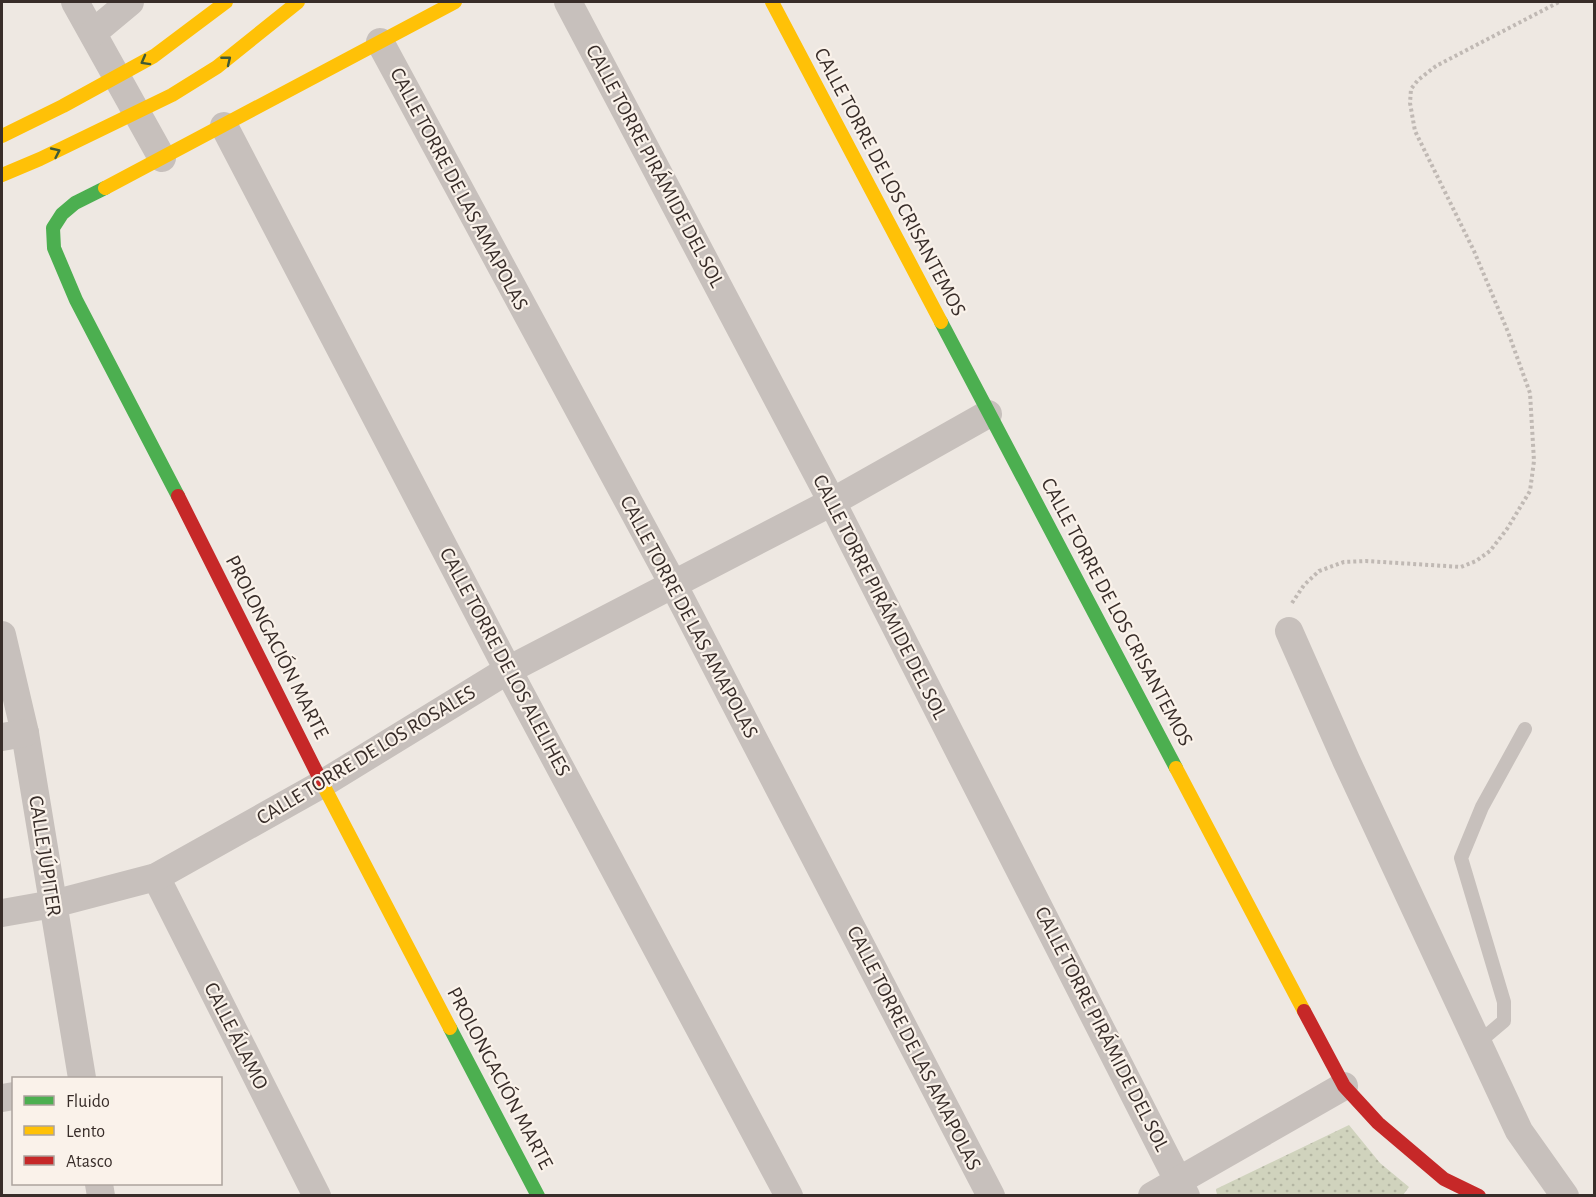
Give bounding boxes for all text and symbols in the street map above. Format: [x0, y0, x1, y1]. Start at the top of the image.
street label: CALLE TORRE PIRÁMIDE DEL SOL [582, 40, 730, 291]
street label: CALLE TORRE DE LOS CRISANTEMOS [810, 45, 970, 320]
one-way arrow [141, 54, 151, 65]
one-way arrow [220, 56, 231, 67]
street label: CALLE TORRE DE LAS AMAPOLAS [386, 64, 532, 314]
one-way arrow [49, 148, 60, 160]
street label: CALLE TORRE PIRÁMIDE DEL SOL [809, 470, 953, 723]
street label: CALLE TORRE DE LOS CRISANTEMOS [1037, 475, 1197, 750]
street label: CALLE TORRE DE LAS AMAPOLAS [616, 492, 762, 742]
street label: CALLE TORRE DE LOS ALELIHES [436, 544, 574, 780]
street label: PROLONGACIÓN MARTE [222, 551, 334, 742]
street label: CALLE TORRE DE LOS ROSALES [253, 681, 479, 829]
street label: CALLE JÚPITER [25, 794, 67, 918]
street label: CALLE TORRE PIRÁMIDE DEL SOL [1031, 902, 1175, 1155]
street label: CALLE TORRE DE LAS AMAPOLAS [843, 922, 985, 1174]
street label: CALLE ÁLAMO [200, 978, 274, 1093]
street label: PROLONGACIÓN MARTE [443, 983, 559, 1172]
legend [12, 1077, 222, 1185]
text: Fluido [66, 1093, 110, 1111]
text: Lento [66, 1123, 105, 1141]
text: Atasco [66, 1153, 113, 1171]

